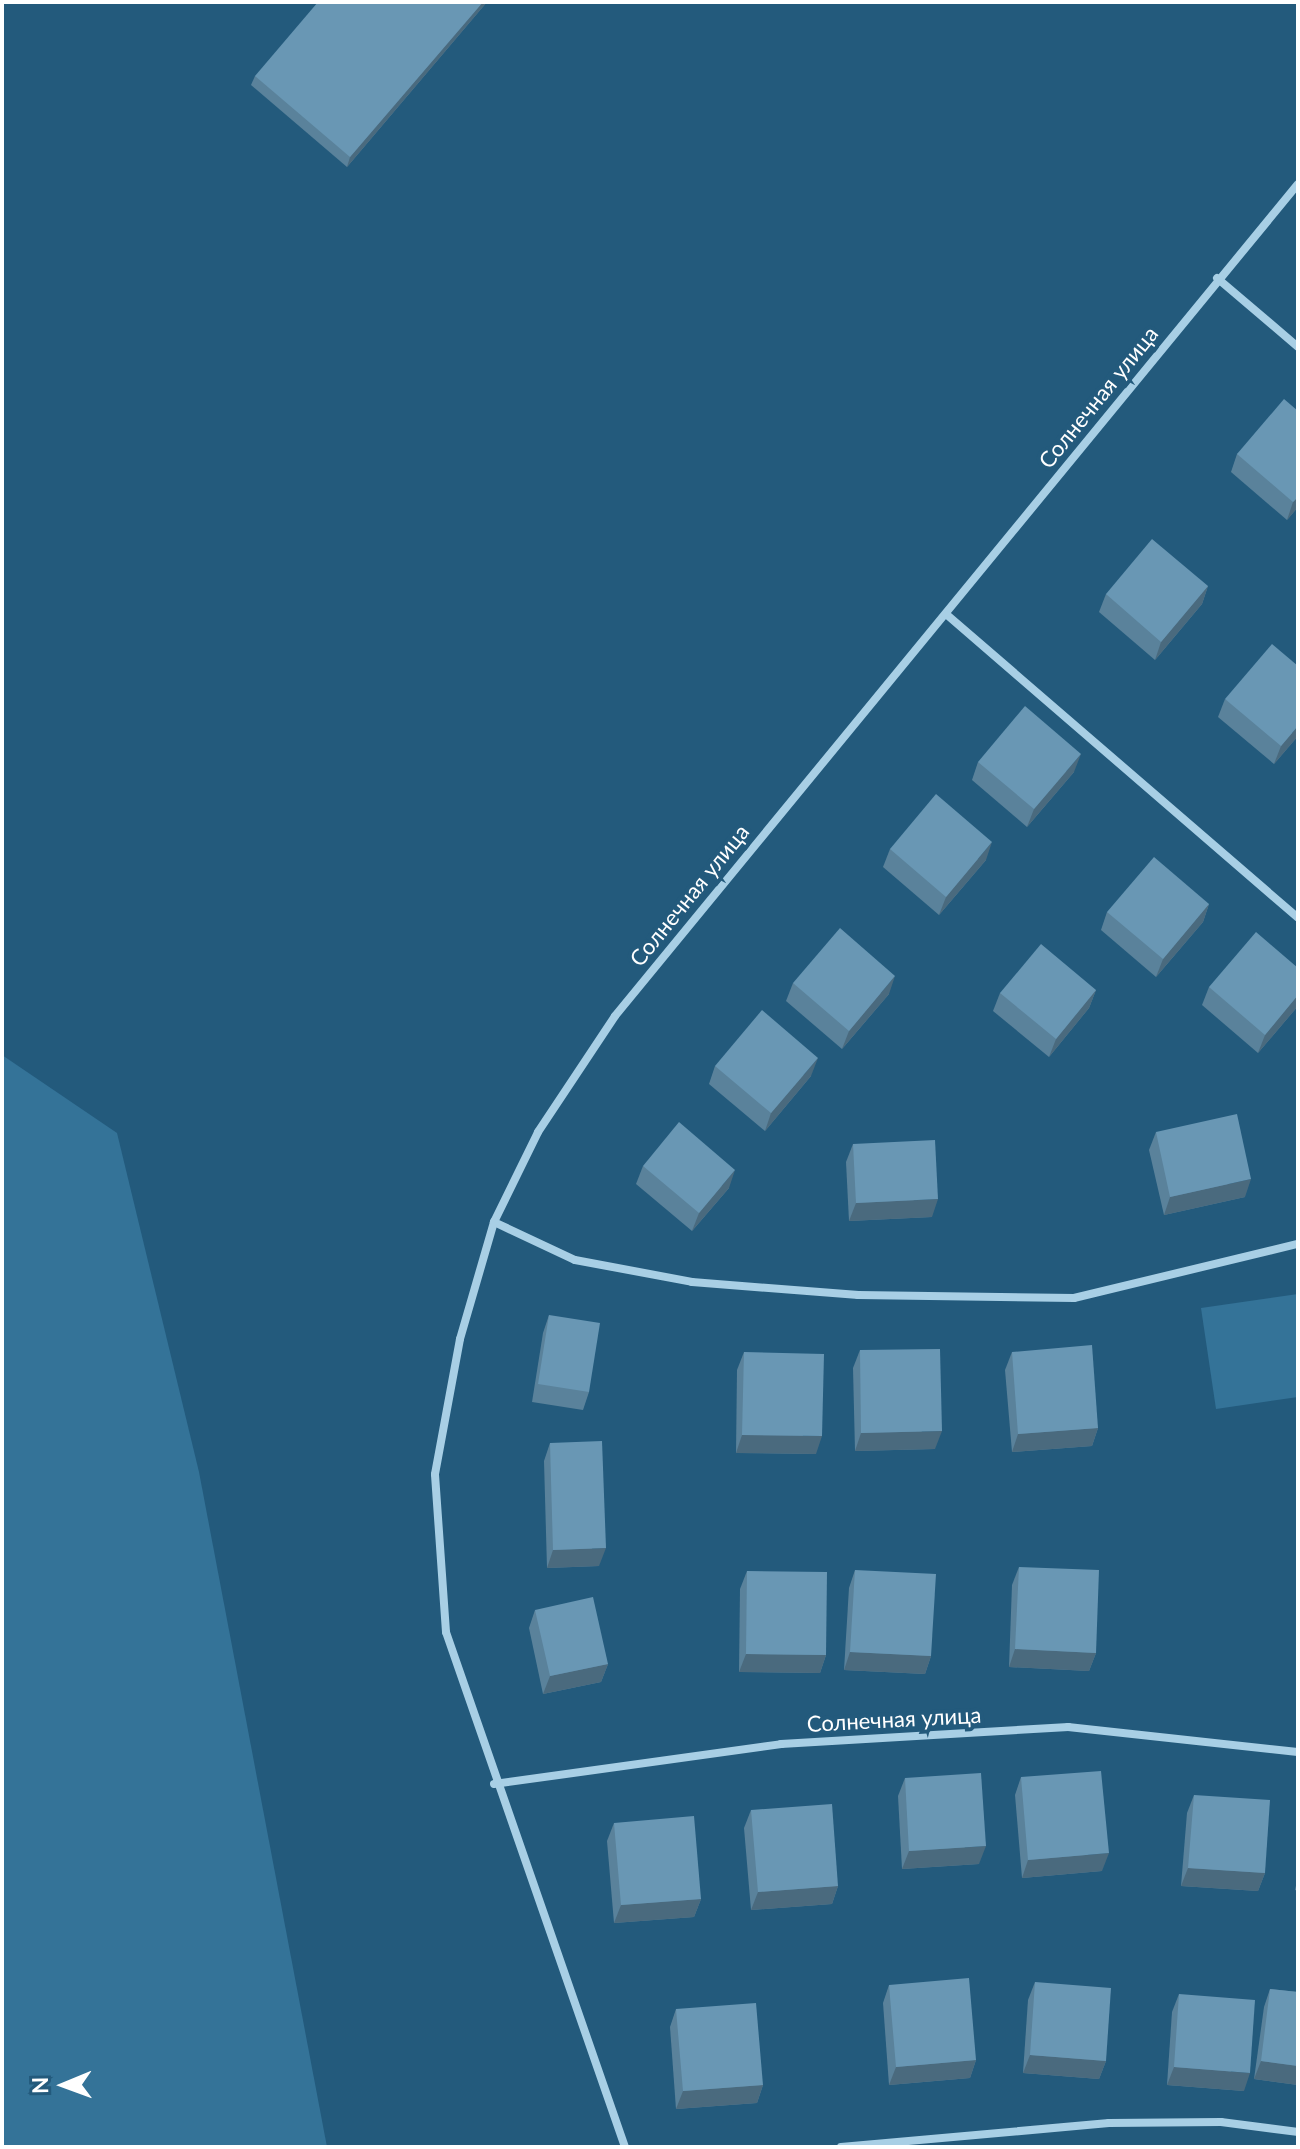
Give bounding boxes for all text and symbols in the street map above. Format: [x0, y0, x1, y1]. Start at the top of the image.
street label: Солнечная улица [1033, 321, 1163, 473]
street label: Солнечная улица [624, 819, 754, 971]
street label: Солнечная улица [806, 1701, 982, 1737]
north arrow [24, 2045, 104, 2125]
text: N [26, 2077, 53, 2094]

